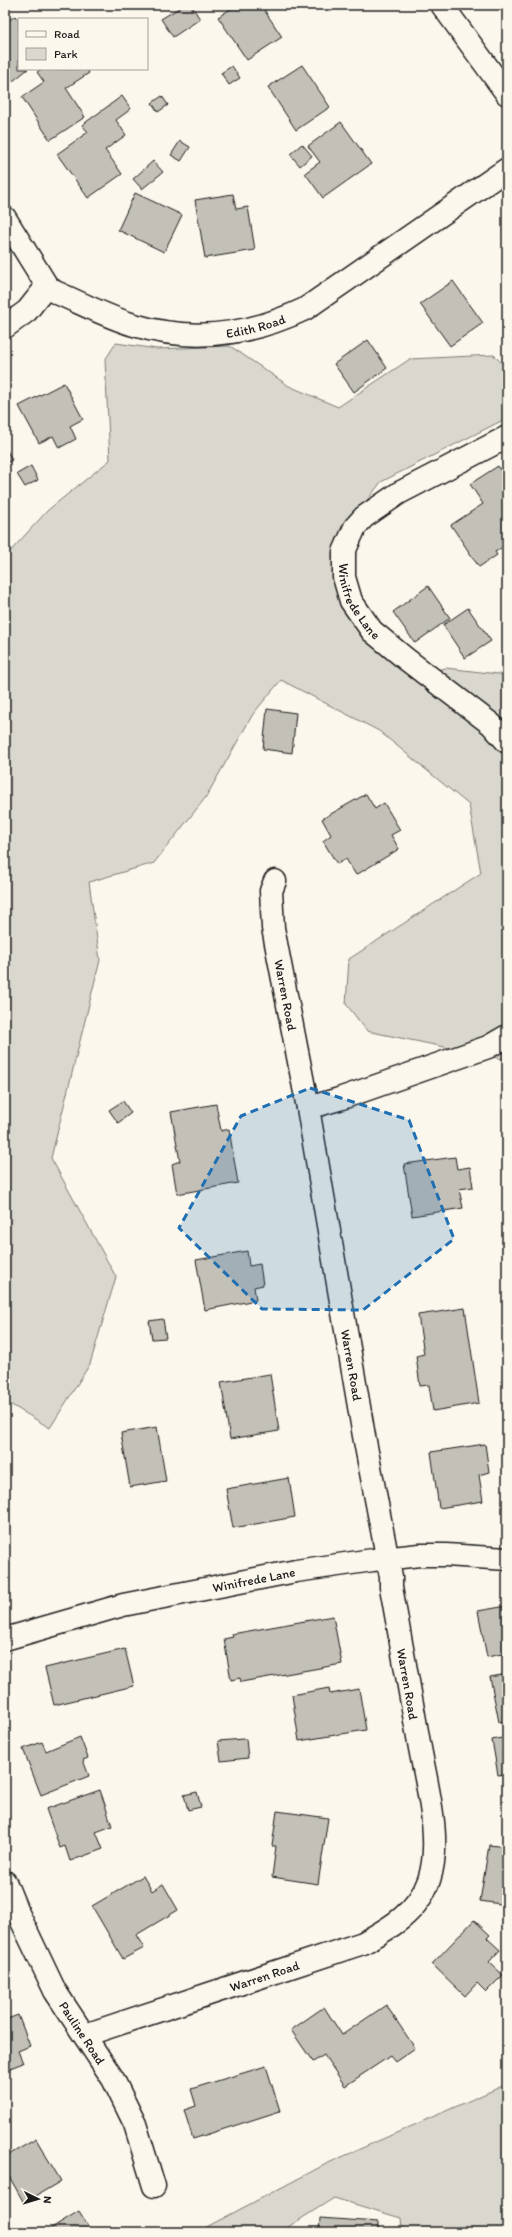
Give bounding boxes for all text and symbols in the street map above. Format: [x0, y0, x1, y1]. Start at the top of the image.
legend [18, 18, 148, 70]
text: Road [54, 27, 80, 41]
text: Park [54, 47, 78, 61]
street label: Edith Road [225, 311, 288, 341]
street label: Winifrede Lane [336, 563, 383, 643]
street label: Warren Road [271, 958, 300, 1032]
street label: Warren Road [338, 1328, 365, 1402]
street label: Winifrede Lane [211, 1564, 296, 1595]
street label: Warren Road [394, 1647, 421, 1721]
street label: Warren Road [228, 1958, 301, 1995]
street label: Pauline Road [56, 1999, 108, 2067]
north arrow [18, 2179, 58, 2219]
text: N [41, 2196, 54, 2204]

